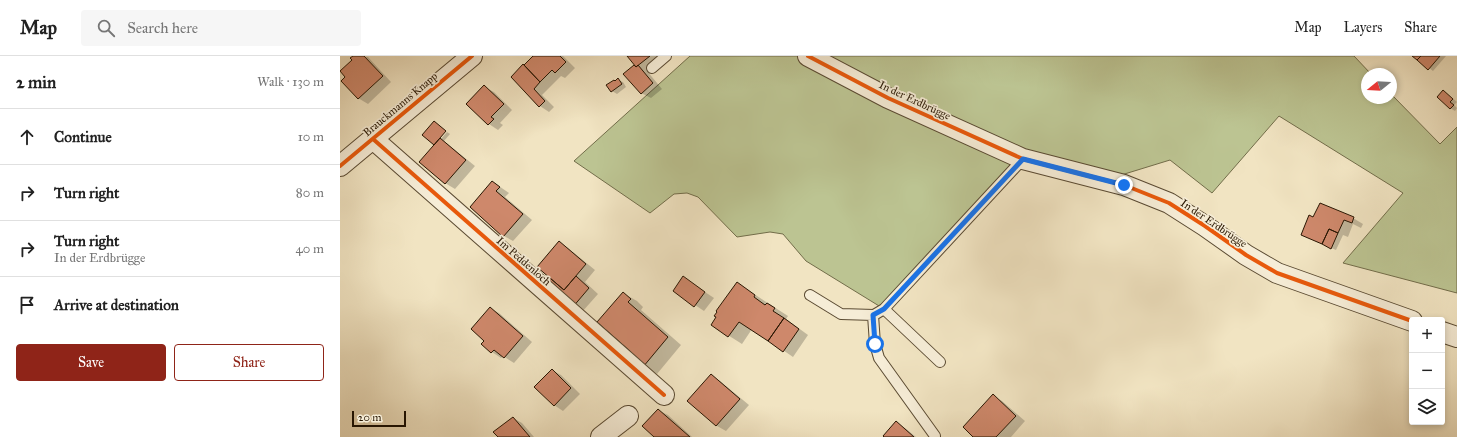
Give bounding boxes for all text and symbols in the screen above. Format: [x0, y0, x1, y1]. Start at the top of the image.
search box [81, 10, 361, 46]
text: Map [20, 16, 57, 39]
icon: search [95, 17, 117, 39]
text: Search here [127, 19, 198, 37]
text: Map [1294, 19, 1322, 36]
text: Layers [1344, 19, 1382, 36]
text: Share [1404, 19, 1437, 36]
north arrow [1361, 68, 1397, 104]
street label: Brauckmanns Knapp [360, 69, 441, 139]
text: 2 min [16, 72, 56, 93]
text: Walk · 130 m [257, 74, 324, 90]
street label: In der Erdbrügge [877, 78, 953, 123]
icon: ahead [16, 126, 38, 148]
text: Continue [54, 128, 112, 146]
text: 10 m [298, 129, 324, 145]
route end [1115, 176, 1133, 194]
icon: right [16, 182, 38, 204]
text: Turn right [54, 184, 119, 202]
text: 80 m [296, 185, 324, 201]
street label: In der Erdbrügge [1178, 196, 1250, 251]
text: Turn right [54, 232, 119, 250]
street label: Im Peddenloch [494, 234, 554, 289]
icon: right [16, 238, 38, 260]
text: 40 m [295, 241, 324, 257]
text: In der Erdbrügge [54, 250, 145, 266]
icon: arrive [16, 294, 38, 316]
text: Arrive at destination [54, 296, 179, 314]
map controls [1409, 317, 1445, 425]
button: + [1409, 317, 1445, 353]
route start [866, 335, 884, 353]
button: Save [16, 344, 166, 381]
button: Share [174, 344, 324, 381]
button: − [1409, 353, 1445, 389]
button: layers [1409, 389, 1445, 425]
scale bar [352, 409, 406, 428]
text: 20 m [358, 411, 381, 424]

